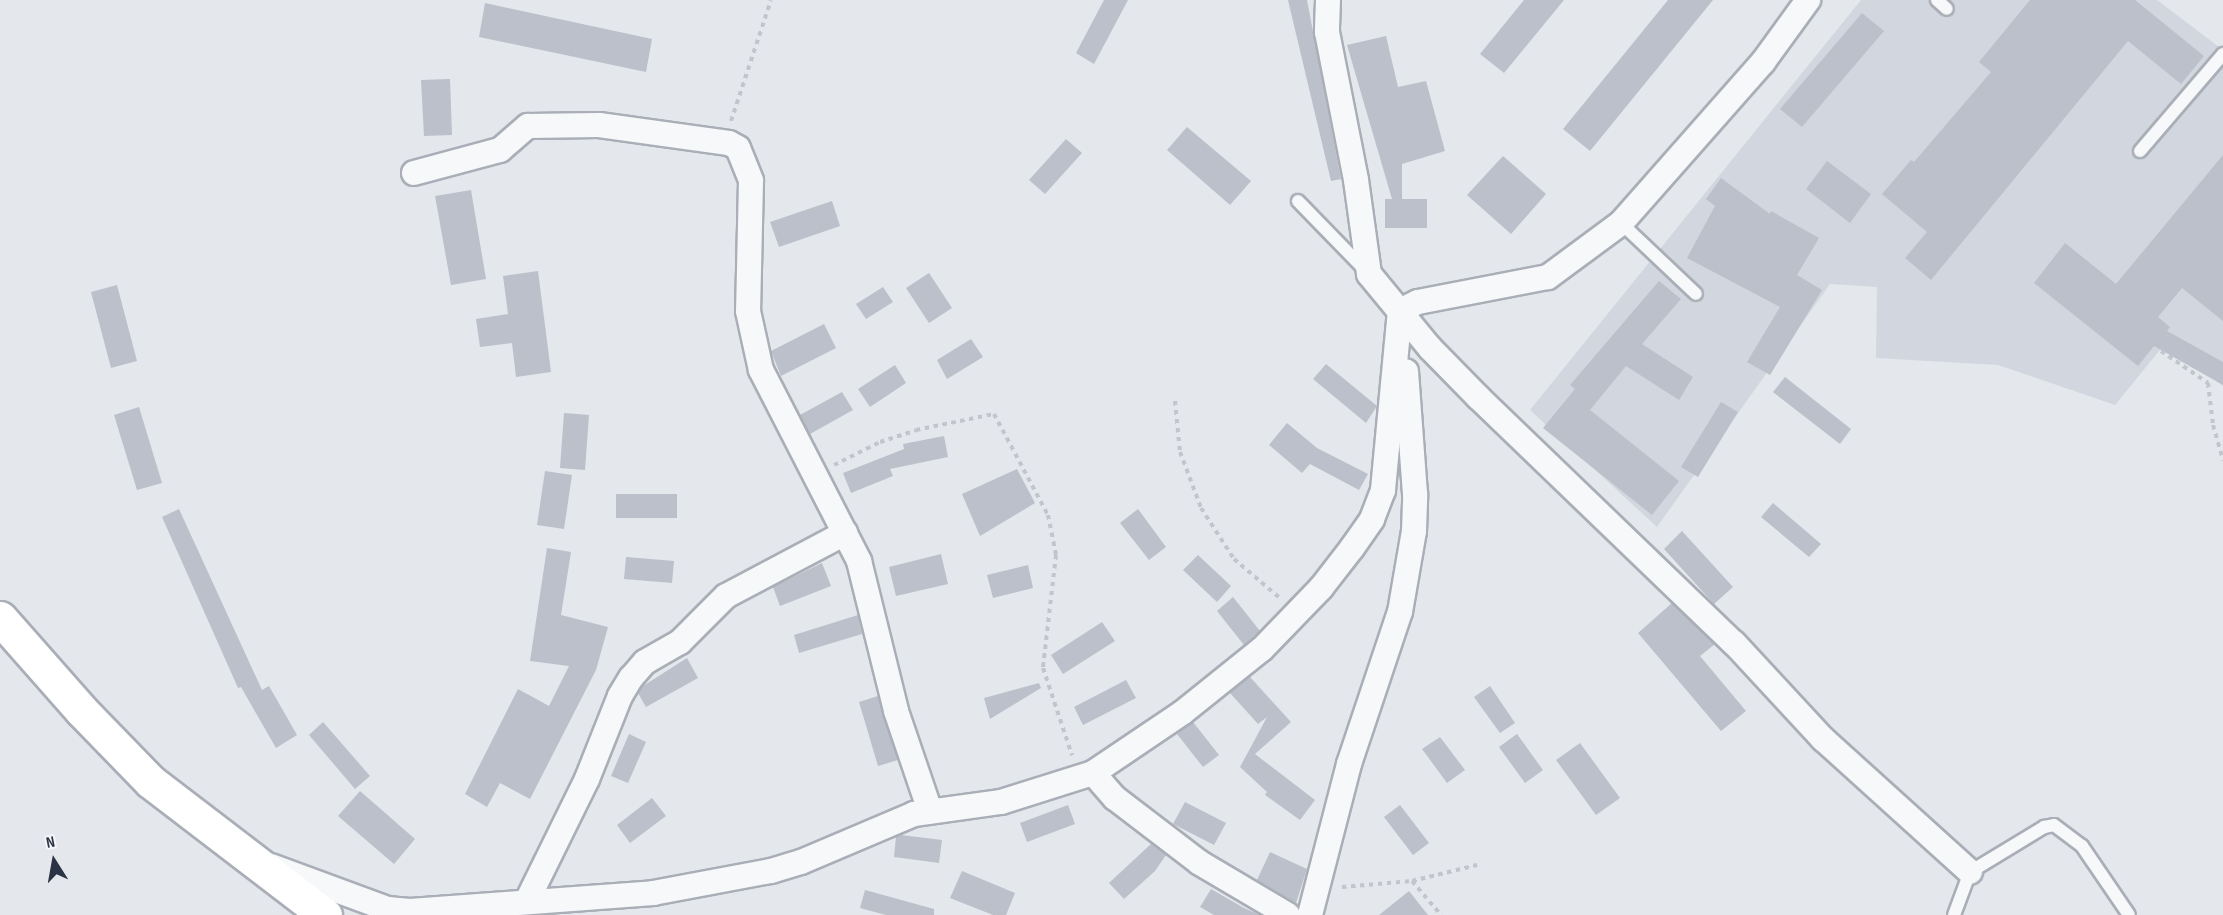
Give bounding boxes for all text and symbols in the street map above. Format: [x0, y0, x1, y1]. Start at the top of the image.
north arrow [24, 831, 84, 891]
text: N [44, 833, 56, 853]

